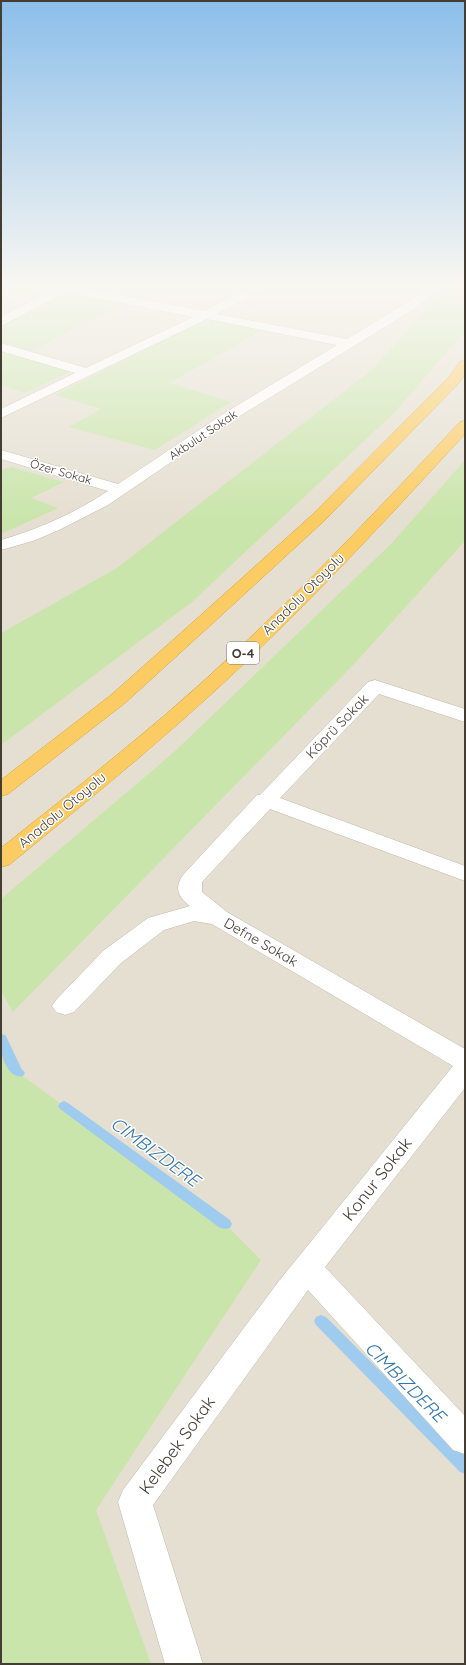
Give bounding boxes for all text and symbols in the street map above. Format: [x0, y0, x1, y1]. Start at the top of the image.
street label: Akbulut Sokak [166, 406, 240, 463]
street label: Özer Sokak [29, 456, 94, 487]
street label: Anadolu Otoyolu [258, 549, 348, 639]
road number: O-4 [227, 642, 259, 664]
street label: Köprü Sokak [302, 690, 372, 762]
street label: Anadolu Otoyolu [15, 768, 109, 852]
street label: Defne Sokak [221, 914, 301, 970]
water label: CIMBIZDERE [106, 1112, 207, 1193]
street label: Konur Sokak [337, 1133, 416, 1225]
water label: CIMBIZDERE [360, 1337, 452, 1429]
street label: Kelebek Sokak [134, 1392, 219, 1498]

